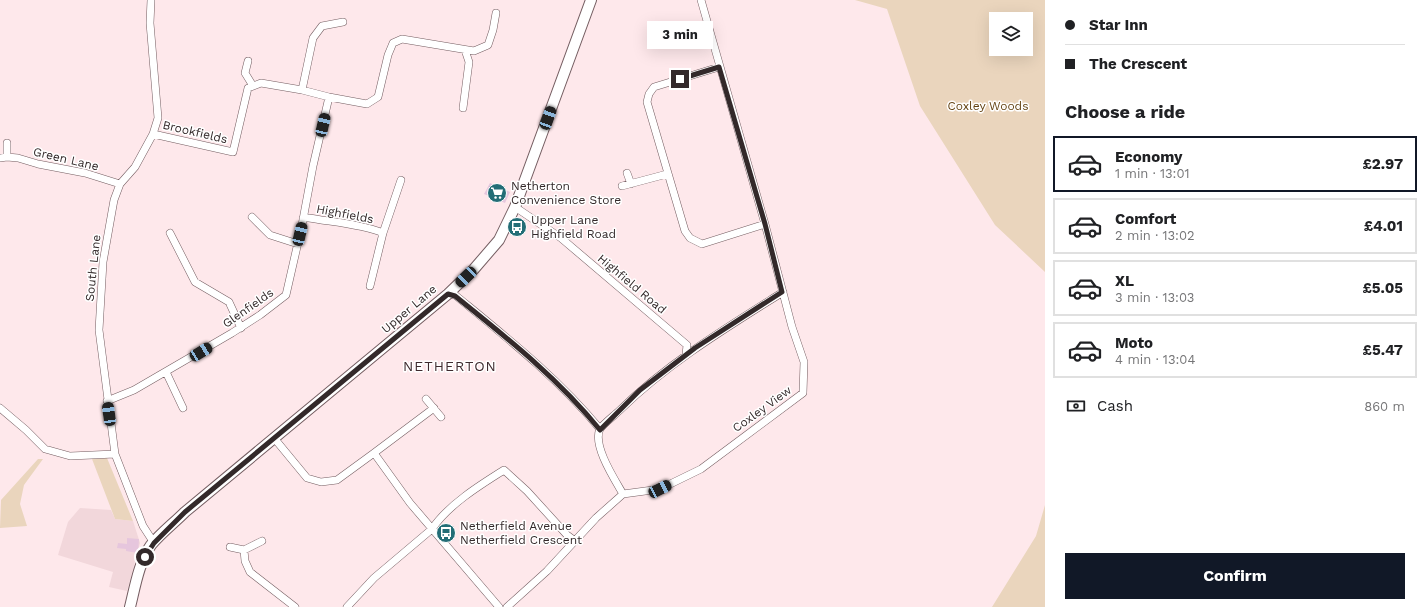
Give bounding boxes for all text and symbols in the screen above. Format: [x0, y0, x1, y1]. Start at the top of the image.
map controls [989, 12, 1033, 56]
button: layers [989, 12, 1033, 56]
text: Star Inn [1089, 16, 1148, 34]
callout: 3 min [647, 21, 713, 49]
text: 3 min [662, 27, 698, 42]
text: The Crescent [1089, 55, 1187, 73]
route end [671, 70, 689, 88]
park label: Coxley Woods [948, 99, 1028, 113]
text: Choose a ride [1065, 101, 1185, 122]
car [538, 105, 558, 131]
car [314, 112, 332, 138]
street label: Brookfields [161, 118, 229, 146]
street label: Green Lane [32, 145, 100, 173]
icon: car [1067, 146, 1103, 182]
text: Economy [1115, 148, 1182, 166]
text: £2.97 [1362, 155, 1403, 173]
text: 1 min · 13:01 [1115, 166, 1190, 181]
place label: Netherton Convenience Store [511, 179, 621, 207]
supermarket icon: Netherton Convenience Store [486, 182, 508, 204]
street label: Highfields [315, 202, 375, 226]
icon: car [1067, 208, 1103, 244]
text: Comfort [1115, 210, 1176, 228]
place label: Upper Lane Highfield Road [531, 213, 616, 241]
bus stop icon: Upper Lane Highfield Road [506, 216, 528, 238]
text: £4.01 [1364, 217, 1403, 235]
car [291, 221, 309, 247]
text: 2 min · 13:02 [1115, 228, 1195, 243]
street label: South Lane [83, 234, 103, 302]
street label: Highfield Road [595, 251, 669, 317]
car [453, 264, 479, 290]
icon: car [1067, 270, 1103, 306]
text: XL [1115, 272, 1134, 290]
text: £5.05 [1362, 279, 1403, 297]
street label: Upper Lane [379, 282, 439, 336]
street label: Glenfields [220, 285, 276, 331]
text: 3 min · 13:03 [1115, 290, 1194, 305]
icon: car [1067, 332, 1103, 368]
text: Moto [1115, 334, 1153, 352]
car [188, 341, 214, 363]
text: £5.47 [1363, 341, 1403, 359]
text: 4 min · 13:04 [1115, 352, 1195, 367]
district label: NETHERTON [403, 358, 497, 374]
street label: Coxley View [730, 383, 794, 435]
icon: cash [1065, 395, 1087, 417]
text: Cash [1097, 397, 1133, 415]
text: 860 m [1364, 399, 1405, 414]
car [101, 401, 117, 427]
car [647, 478, 673, 500]
place label: Netherfield Avenue Netherfield Crescent [460, 519, 582, 547]
bus stop icon: Netherfield Avenue Netherfield Crescent [435, 522, 457, 544]
route start [136, 548, 154, 566]
button: Confirm [1065, 553, 1405, 599]

